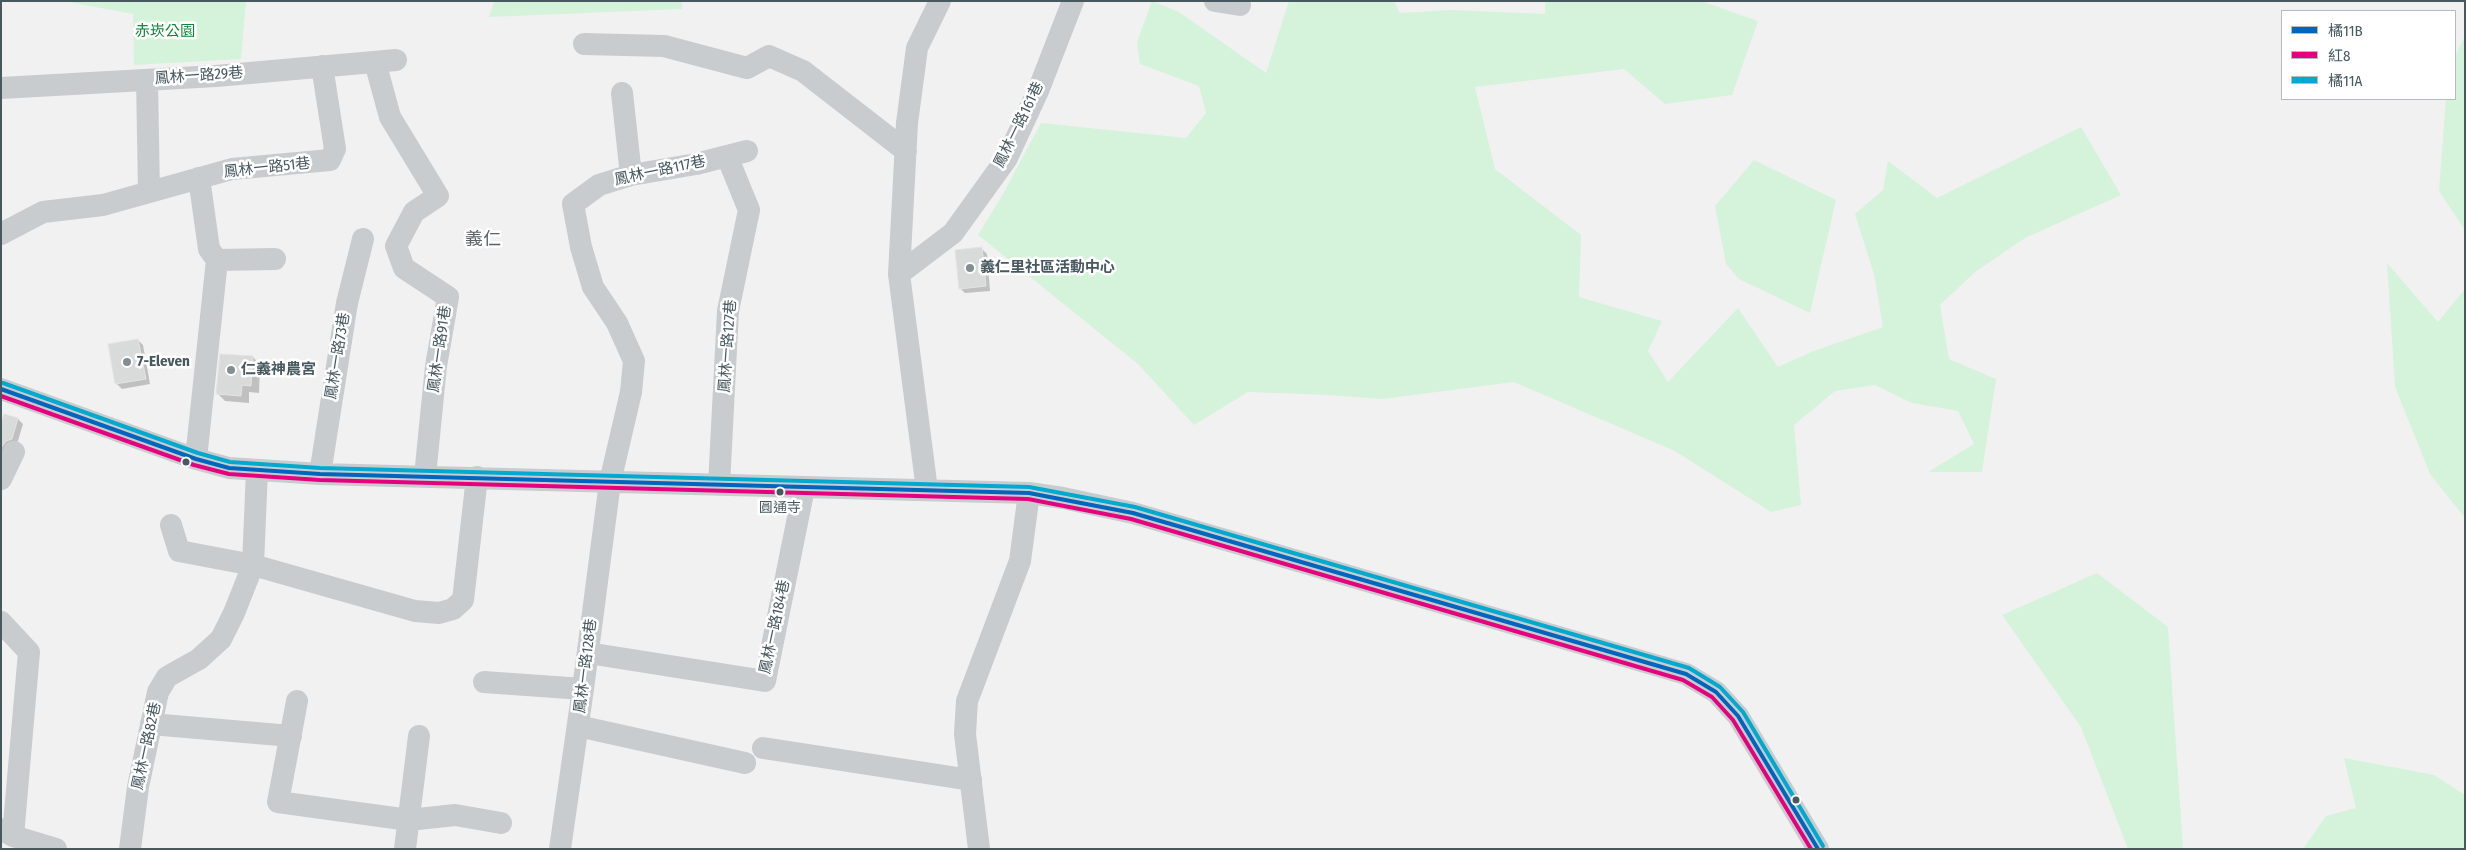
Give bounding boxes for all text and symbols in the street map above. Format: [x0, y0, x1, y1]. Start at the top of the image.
legend [2281, 10, 2456, 100]
text: 橘11B [2328, 22, 2363, 40]
park label: 赤崁公園 [135, 23, 195, 41]
text: 紅8 [2328, 47, 2351, 65]
street label: 鳳林一路29巷 [154, 64, 244, 88]
text: 橘11A [2328, 72, 2362, 90]
street label: 鳳林一路161巷 [990, 79, 1048, 171]
street label: 鳳林一路117巷 [613, 153, 707, 189]
street label: 鳳林一路51巷 [223, 155, 311, 181]
district label: 義仁 [465, 229, 501, 251]
place label: 義仁里社區活動中心 [980, 259, 1115, 277]
marker: 義仁里社區活動中心 [964, 262, 976, 274]
street label: 鳳林一路127巷 [716, 299, 740, 393]
street label: 鳳林一路91巷 [425, 304, 455, 394]
street label: 鳳林一路73巷 [322, 311, 354, 401]
place label: 7-Eleven [137, 353, 190, 371]
marker: 7-Eleven [121, 356, 133, 368]
place label: 仁義神農宮 [241, 361, 316, 379]
marker: 仁義神農宮 [225, 364, 237, 376]
unlabelled marker [181, 457, 191, 467]
marker: 圓通寺 [775, 487, 785, 497]
place label: 圓通寺 [759, 500, 801, 516]
street label: 鳳林一路184巷 [756, 578, 794, 676]
street label: 鳳林一路128巷 [571, 618, 601, 714]
street label: 鳳林一路82巷 [129, 701, 165, 791]
unlabelled marker [1791, 795, 1801, 805]

